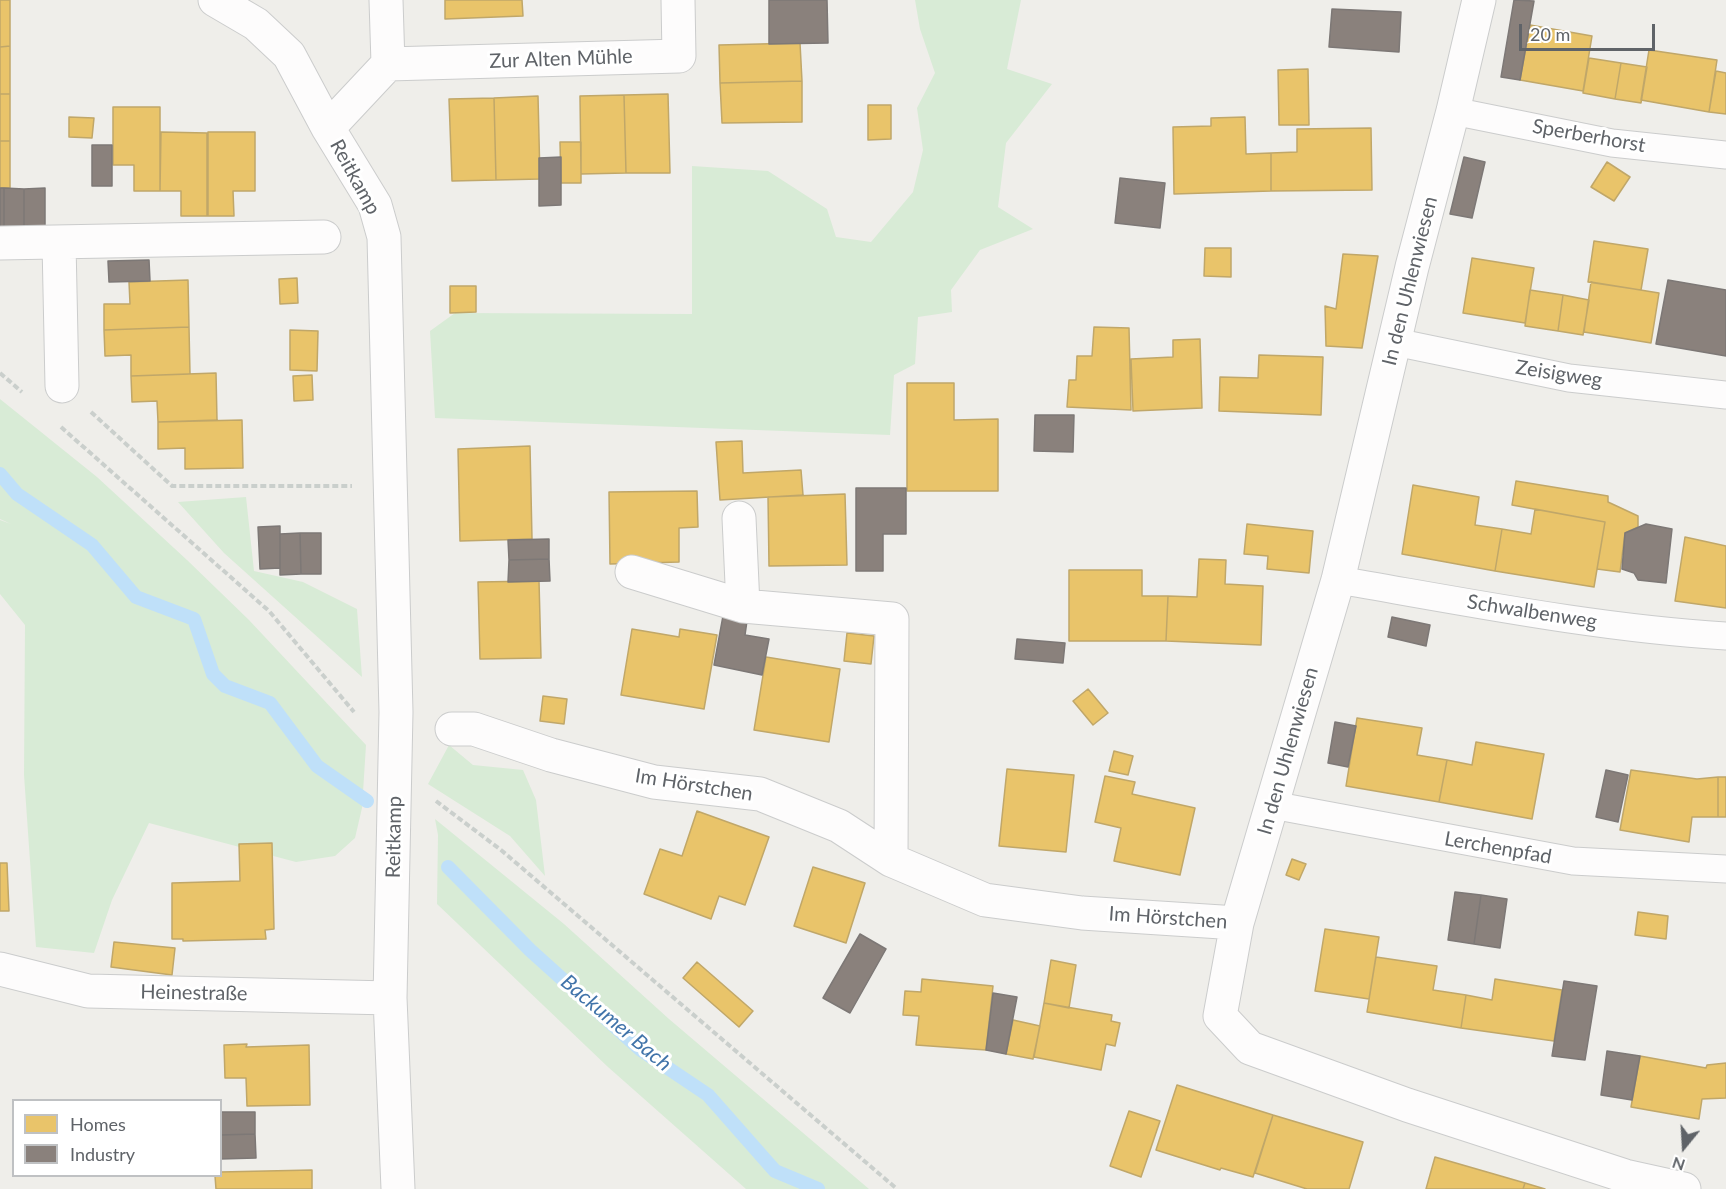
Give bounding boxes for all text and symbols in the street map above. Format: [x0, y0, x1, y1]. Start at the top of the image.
scale bar [1522, 12, 1658, 50]
text: 20 m [1530, 23, 1570, 45]
street label: Zur Alten Mühle [489, 45, 633, 73]
street label: Sperberhorst [1531, 114, 1647, 158]
street label: Reitkamp [325, 135, 385, 219]
street label: In den Uhlenwiesen [1377, 194, 1443, 368]
street label: Zeisigweg [1514, 355, 1604, 393]
street label: Schwalbenweg [1465, 590, 1599, 634]
street label: In den Uhlenwiesen [1253, 664, 1323, 838]
street label: Im Hörstchen [633, 764, 755, 806]
street label: Reitkamp [381, 796, 407, 878]
street label: Lerchenpfad [1442, 827, 1554, 869]
street label: Im Hörstchen [1108, 902, 1228, 934]
water label: Backumer Bach [556, 970, 676, 1076]
street label: Heinestraße [140, 980, 248, 1006]
legend [12, 1099, 222, 1177]
text: Homes [70, 1113, 126, 1135]
north arrow [1654, 1117, 1714, 1177]
text: Industry [70, 1143, 135, 1165]
text: N [1669, 1154, 1687, 1176]

